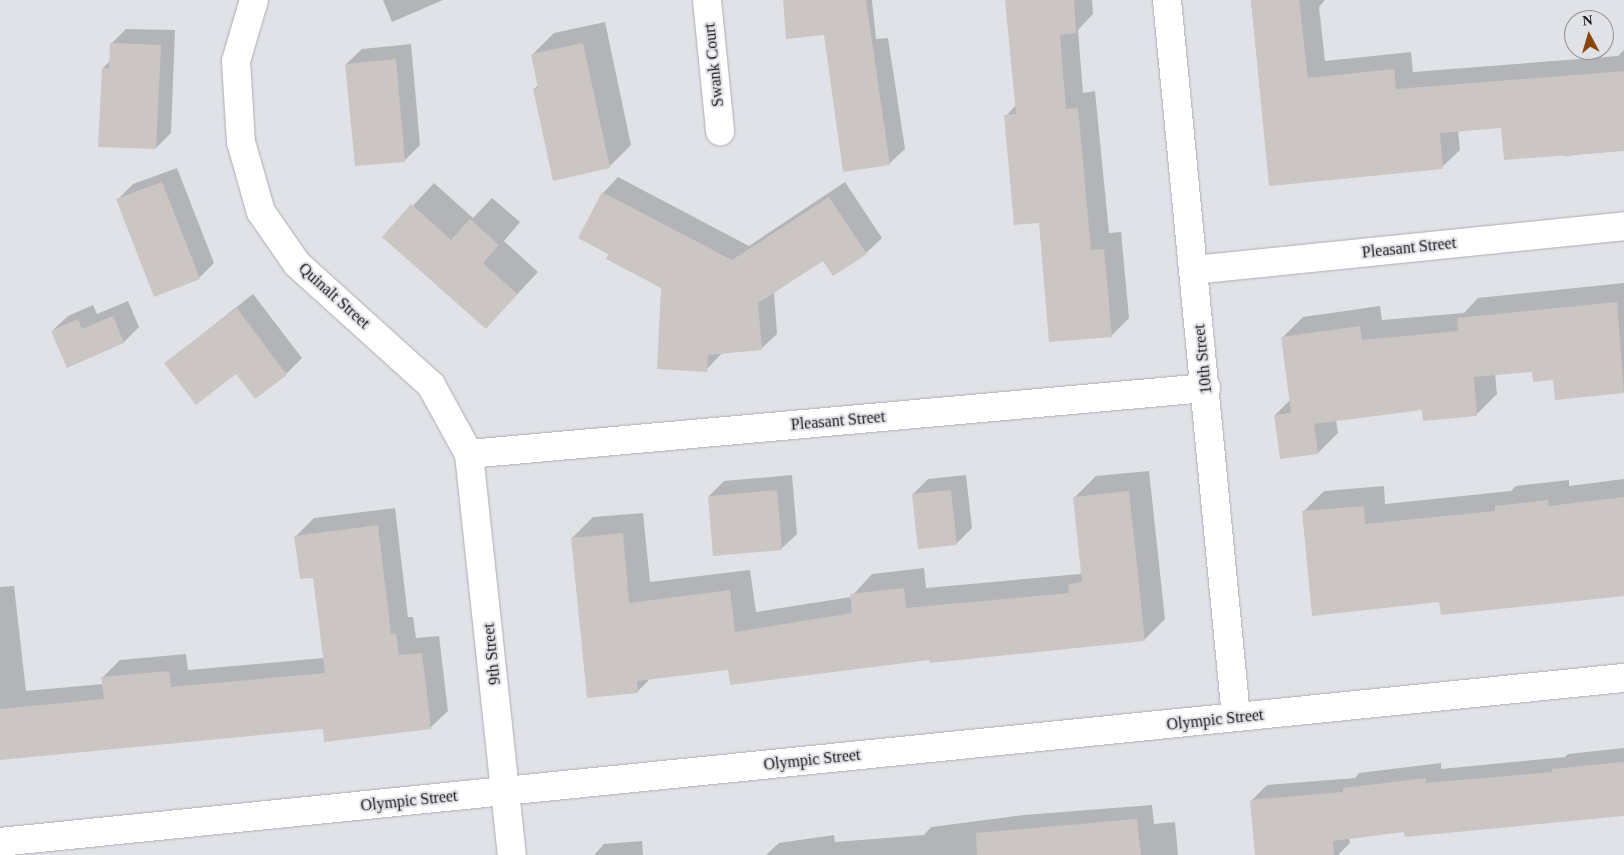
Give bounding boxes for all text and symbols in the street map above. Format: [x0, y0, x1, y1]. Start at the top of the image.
north arrow [1564, 10, 1614, 60]
text: N [1582, 13, 1593, 29]
street label: Swank Court [700, 22, 728, 108]
street label: Pleasant Street [1361, 234, 1457, 262]
street label: Quinalt Street [294, 259, 374, 333]
street label: 10th Street [1190, 323, 1216, 395]
street label: Pleasant Street [790, 407, 886, 435]
street label: 9th Street [479, 622, 505, 686]
street label: Olympic Street [1166, 705, 1264, 735]
street label: Olympic Street [763, 745, 861, 775]
street label: Olympic Street [360, 786, 458, 816]

